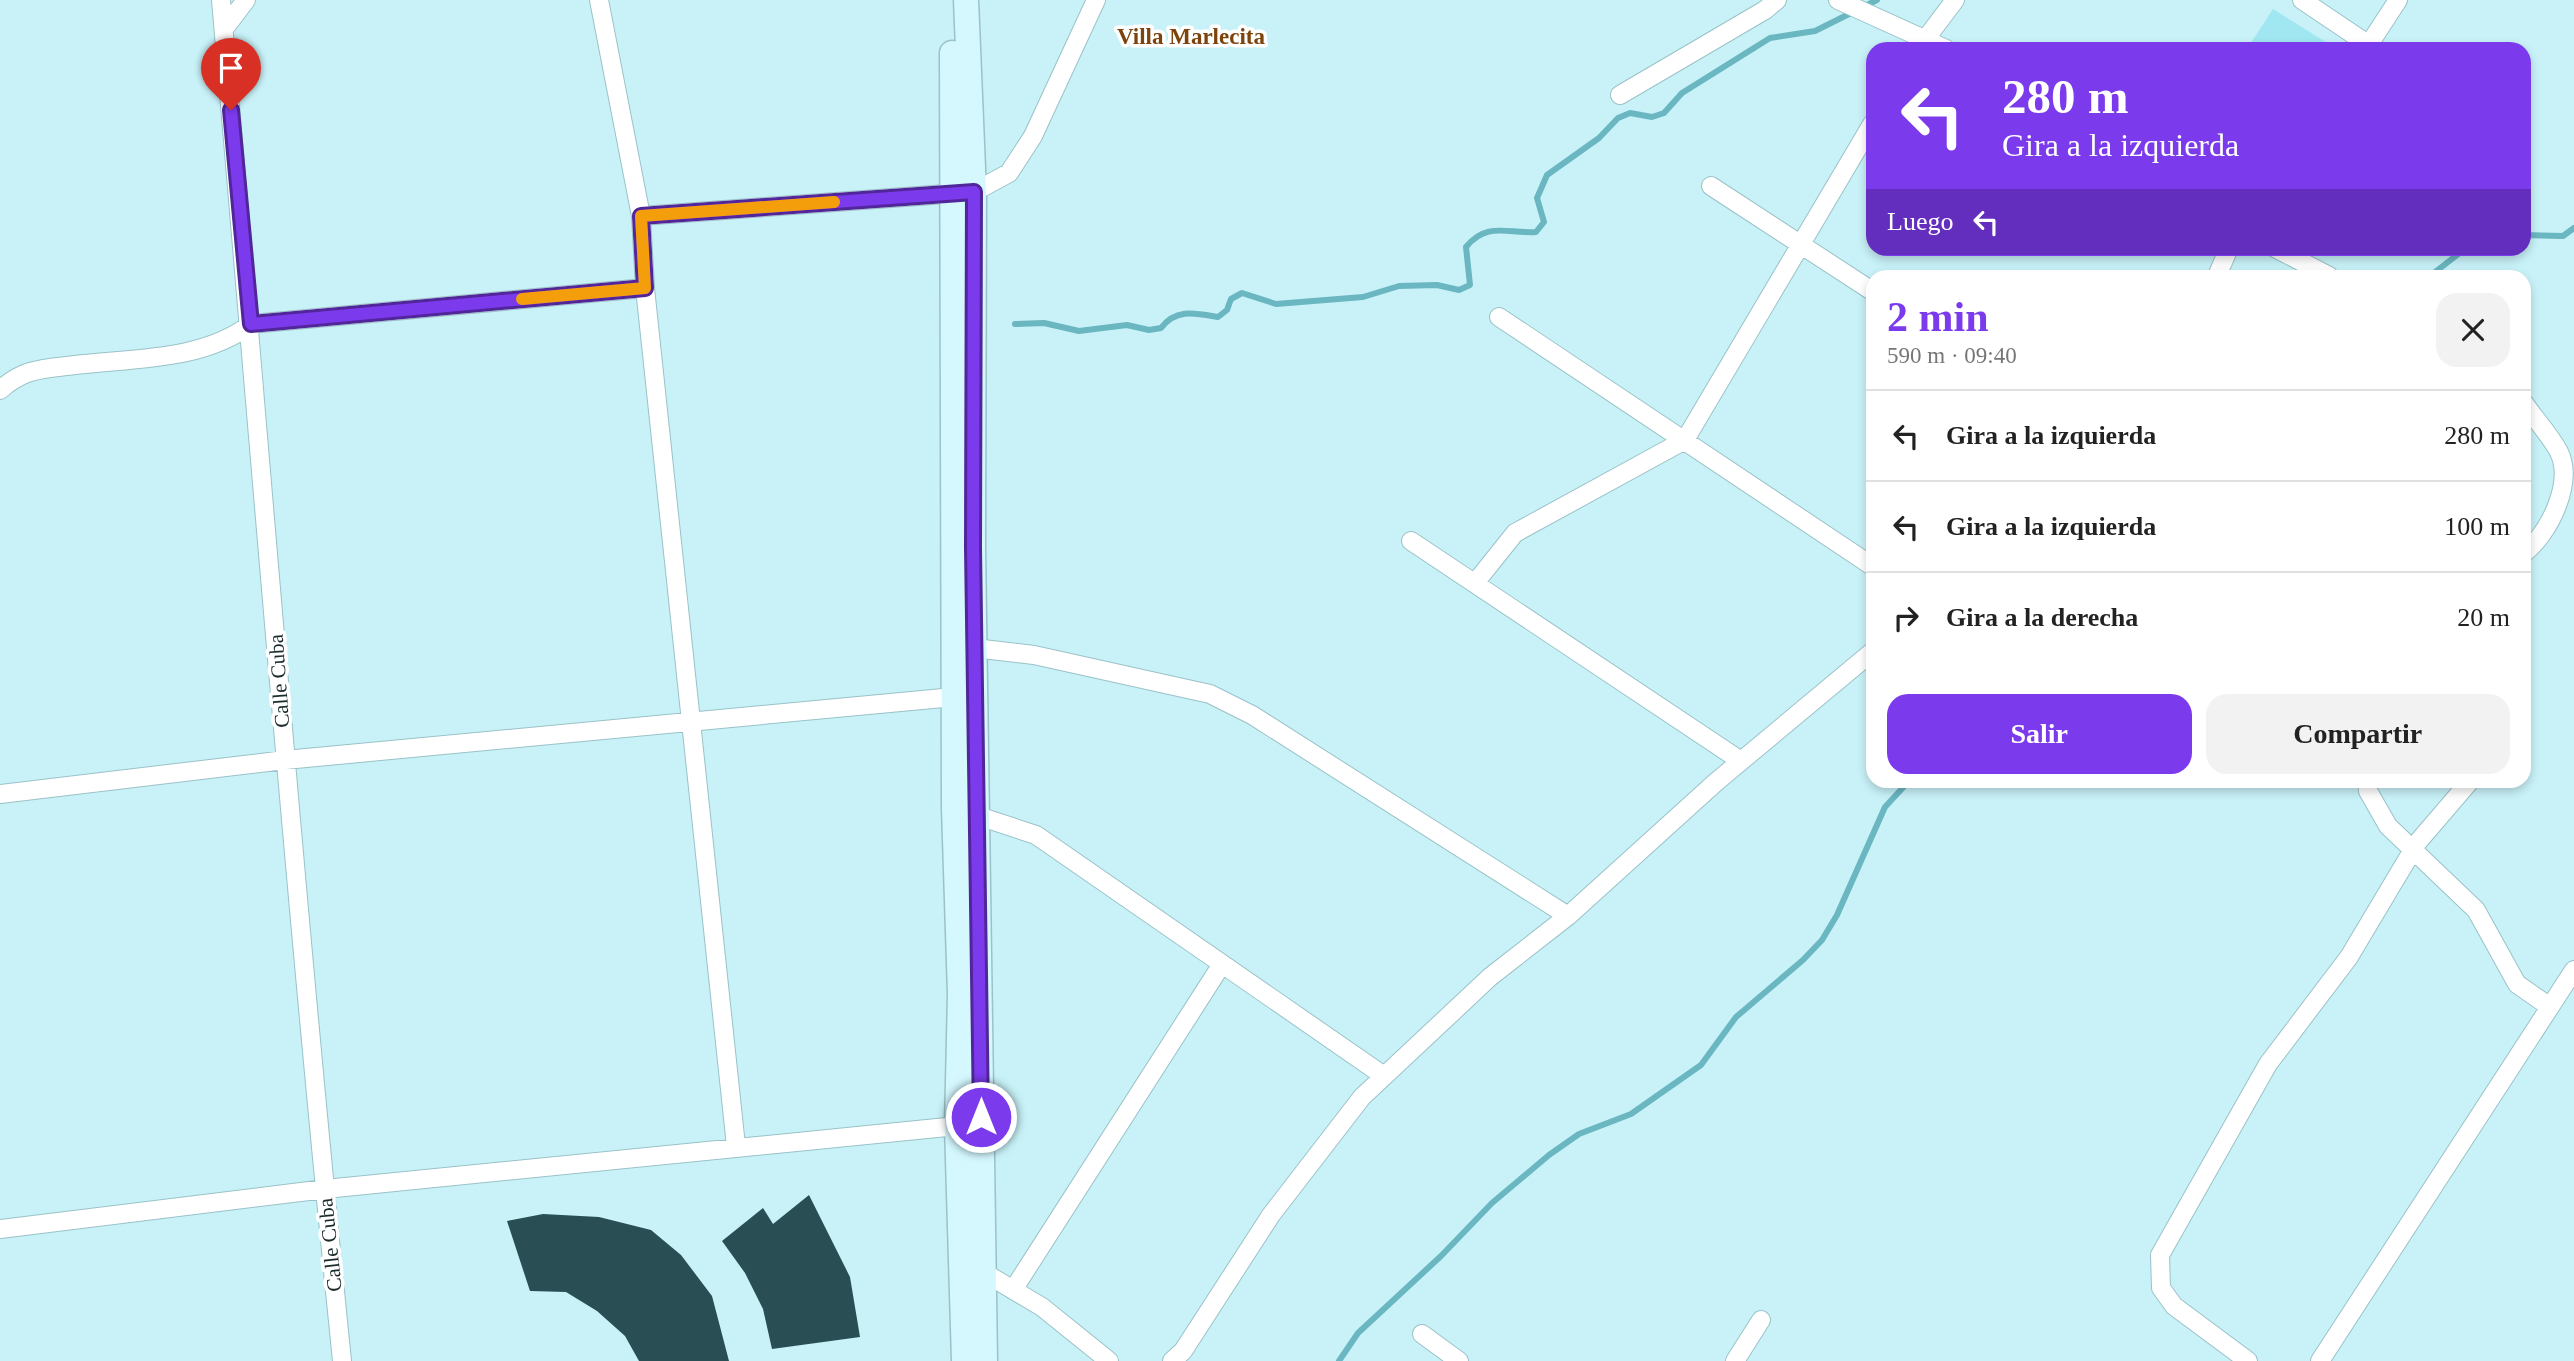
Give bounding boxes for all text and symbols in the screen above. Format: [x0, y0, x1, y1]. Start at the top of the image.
district label: Villa Marlecita [1117, 24, 1265, 49]
pin [201, 38, 261, 110]
icon: arrive [212, 49, 250, 87]
text: 280 m [2002, 69, 2129, 124]
icon: left [1887, 70, 1978, 161]
text: Gira a la izquierda [2002, 127, 2239, 163]
icon: left [1967, 203, 2005, 241]
text: Luego [1887, 207, 1953, 236]
button: close [2436, 293, 2510, 367]
text: 2 min [1887, 294, 1989, 340]
text: 590 m · 09:40 [1887, 343, 2017, 368]
icon: left [1887, 417, 1925, 455]
text: Gira a la izquierda [1946, 421, 2156, 450]
text: 280 m [2444, 421, 2510, 450]
icon: left [1887, 508, 1925, 546]
text: Gira a la izquierda [1946, 512, 2156, 541]
text: 100 m [2444, 512, 2510, 541]
icon: right [1887, 599, 1925, 637]
text: Gira a la derecha [1946, 603, 2138, 632]
text: 20 m [2457, 603, 2510, 632]
street label: Calle Cuba [264, 633, 294, 729]
button: Salir [1887, 694, 2192, 774]
button: Compartir [2206, 694, 2510, 774]
position arrow [944, 1080, 1018, 1154]
street label: Calle Cuba [313, 1196, 347, 1293]

